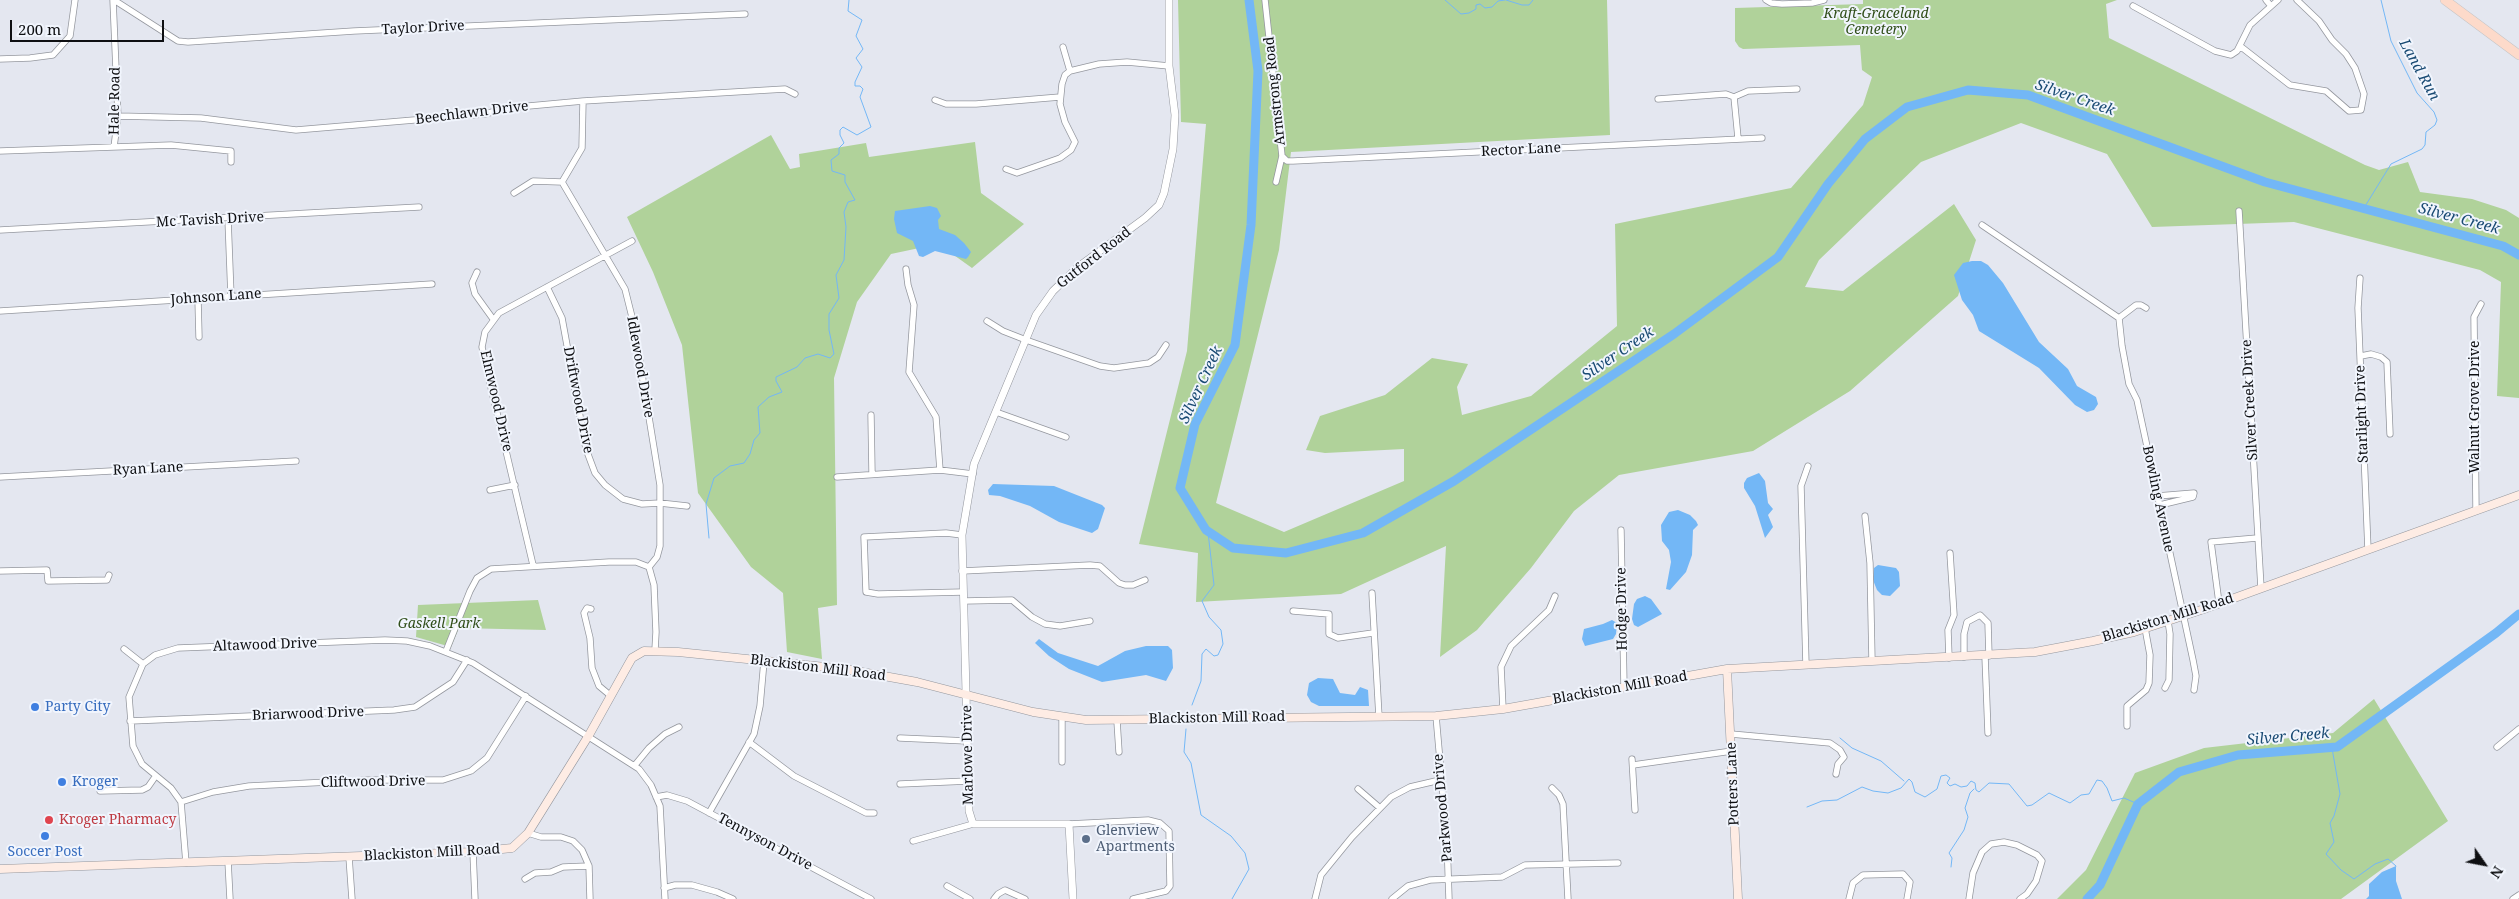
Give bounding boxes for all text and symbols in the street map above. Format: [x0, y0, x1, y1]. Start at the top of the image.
park label: Kraft-Graceland Cemetery [1823, 6, 1929, 38]
scale bar [12, 10, 166, 42]
street label: Taylor Drive [381, 17, 465, 39]
text: 200 m [18, 19, 61, 39]
street label: Armstrong Road [1261, 36, 1289, 146]
water label: Land Run [2395, 36, 2443, 104]
street label: Hale Road [106, 67, 124, 135]
water label: Silver Creek [2033, 76, 2117, 120]
street label: Beechlawn Drive [415, 98, 529, 128]
street label: Rector Lane [1481, 140, 1561, 160]
water label: Silver Creek [2417, 200, 2501, 238]
street label: Mc Tavish Drive [156, 209, 264, 231]
street label: Gutford Road [1054, 224, 1134, 292]
street label: Johnson Lane [170, 285, 262, 309]
street label: Idlewood Drive [623, 315, 657, 419]
water label: Silver Creek [1579, 323, 1657, 385]
street label: Silver Creek Drive [2238, 339, 2262, 461]
street label: Walnut Grove Drive [2467, 340, 2483, 474]
water label: Silver Creek [1175, 344, 1227, 426]
street label: Driftwood Drive [559, 345, 597, 455]
street label: Elmwood Drive [476, 349, 516, 453]
street label: Starlight Drive [2352, 365, 2372, 463]
street label: Bowling Avenue [2139, 444, 2177, 554]
street label: Ryan Lane [112, 459, 184, 479]
street label: Hodge Drive [1613, 567, 1631, 651]
street label: Blackiston Mill Road [2100, 590, 2236, 646]
park label: Gaskell Park [398, 616, 480, 632]
street label: Altawood Drive [213, 635, 317, 655]
street label: Blackiston Mill Road [749, 651, 887, 685]
street label: Blackiston Mill Road [1551, 668, 1689, 708]
place label: Party City [45, 699, 110, 715]
marker: Party City [29, 701, 41, 713]
street label: Briarwood Drive [252, 704, 364, 724]
street label: Marlowe Drive [959, 705, 977, 805]
street label: Blackiston Mill Road [1149, 708, 1285, 728]
water label: Silver Creek [2246, 724, 2330, 750]
street label: Potters Lane [1723, 742, 1743, 826]
street label: Parkwood Drive [1430, 753, 1456, 863]
street label: Cliftwood Drive [320, 773, 426, 791]
place label: Kroger [72, 774, 118, 790]
marker: Kroger [56, 776, 68, 788]
street label: Tennyson Drive [715, 810, 815, 874]
place label: Kroger Pharmacy [59, 812, 176, 828]
marker: Kroger Pharmacy [43, 814, 55, 826]
place label: Glenview Apartments [1096, 823, 1175, 856]
marker: Soccer Post [39, 830, 51, 842]
marker: Glenview Apartments [1080, 833, 1092, 845]
north arrow [2459, 839, 2509, 889]
street label: Blackiston Mill Road [363, 841, 501, 865]
place label: Soccer Post [8, 844, 82, 860]
text: N [2486, 863, 2508, 882]

